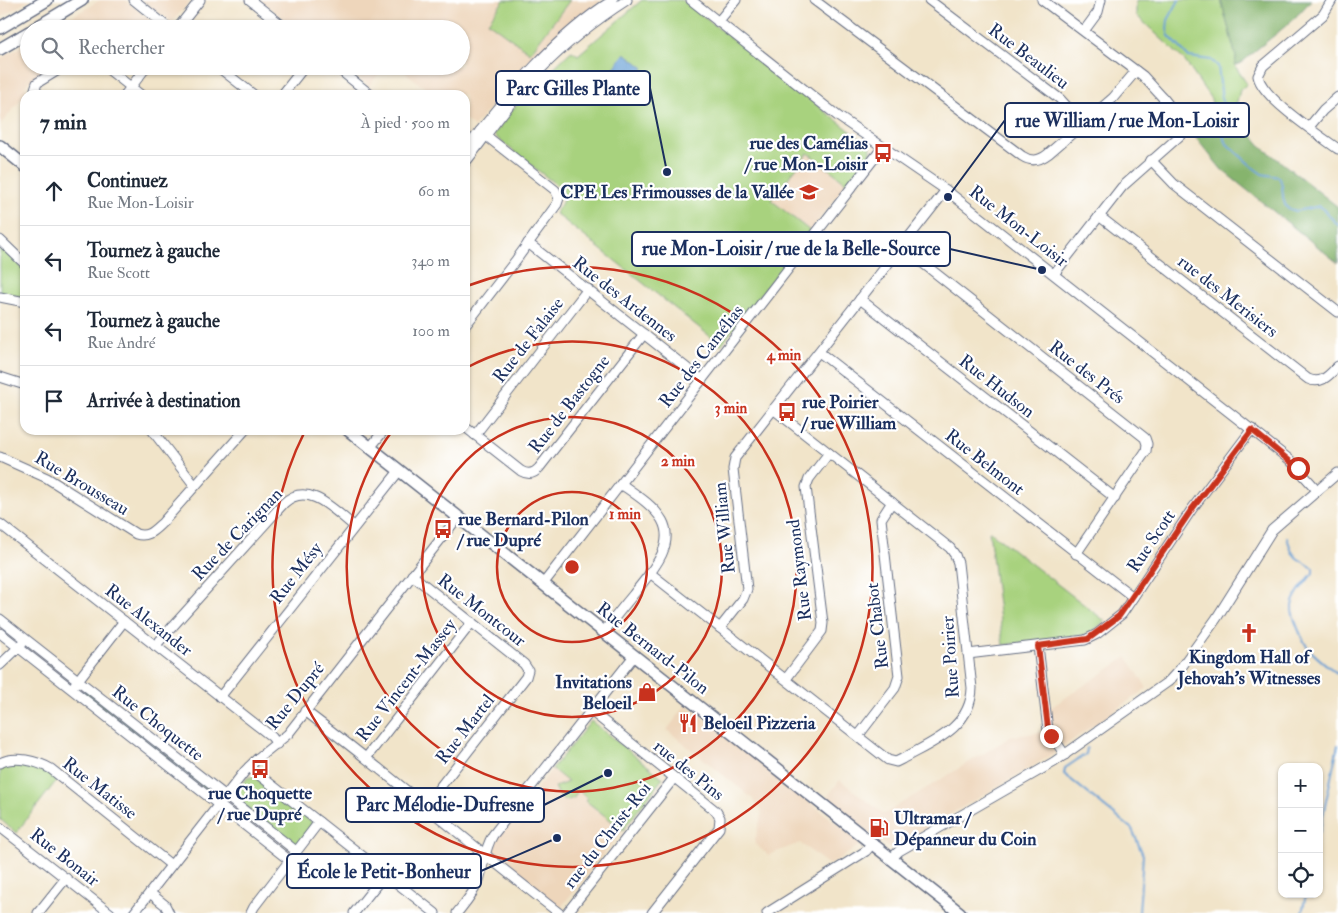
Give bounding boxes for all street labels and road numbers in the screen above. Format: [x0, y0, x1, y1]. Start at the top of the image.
street label: Rue Beaulieu [984, 18, 1074, 94]
street label: Rue Mon-Loisir [964, 180, 1073, 273]
street label: rue des Merisiers [1173, 250, 1282, 343]
street label: Rue des Ardennes [568, 251, 682, 347]
street label: Rue de Falaise [488, 293, 569, 388]
street label: Rue des Camélias [654, 300, 749, 412]
street label: Rue des Prés [1044, 336, 1129, 409]
street label: Rue de Bastogne [524, 350, 615, 458]
street label: Rue Hudson [954, 350, 1039, 423]
street label: Rue Belmont [940, 424, 1029, 501]
street label: Rue Brousseau [30, 446, 133, 521]
street label: Rue William [708, 481, 741, 575]
street label: Rue de Carignan [187, 483, 287, 586]
street label: Rue Scott [1122, 505, 1181, 577]
street label: Rue Raymond [782, 518, 817, 622]
street label: Rue Mésy [265, 537, 328, 609]
street label: Rue Montcour [433, 569, 531, 652]
street label: Rue Alexander [100, 579, 197, 662]
street label: Rue Chabot [861, 581, 894, 670]
street label: Rue Bernard-Pilon [592, 597, 714, 700]
street label: Rue Vincent-Massey [351, 613, 462, 746]
street label: Rue Poirier [936, 615, 965, 699]
street label: Rue Dupré [261, 657, 330, 735]
street label: Rue Choquette [107, 680, 209, 767]
street label: Rue Martel [431, 689, 500, 769]
street label: rue des Pins [649, 735, 729, 806]
street label: Rue Matisse [58, 752, 142, 825]
street label: rue du Christ-Roi [559, 777, 656, 893]
street label: Rue Bonair [25, 823, 104, 892]

